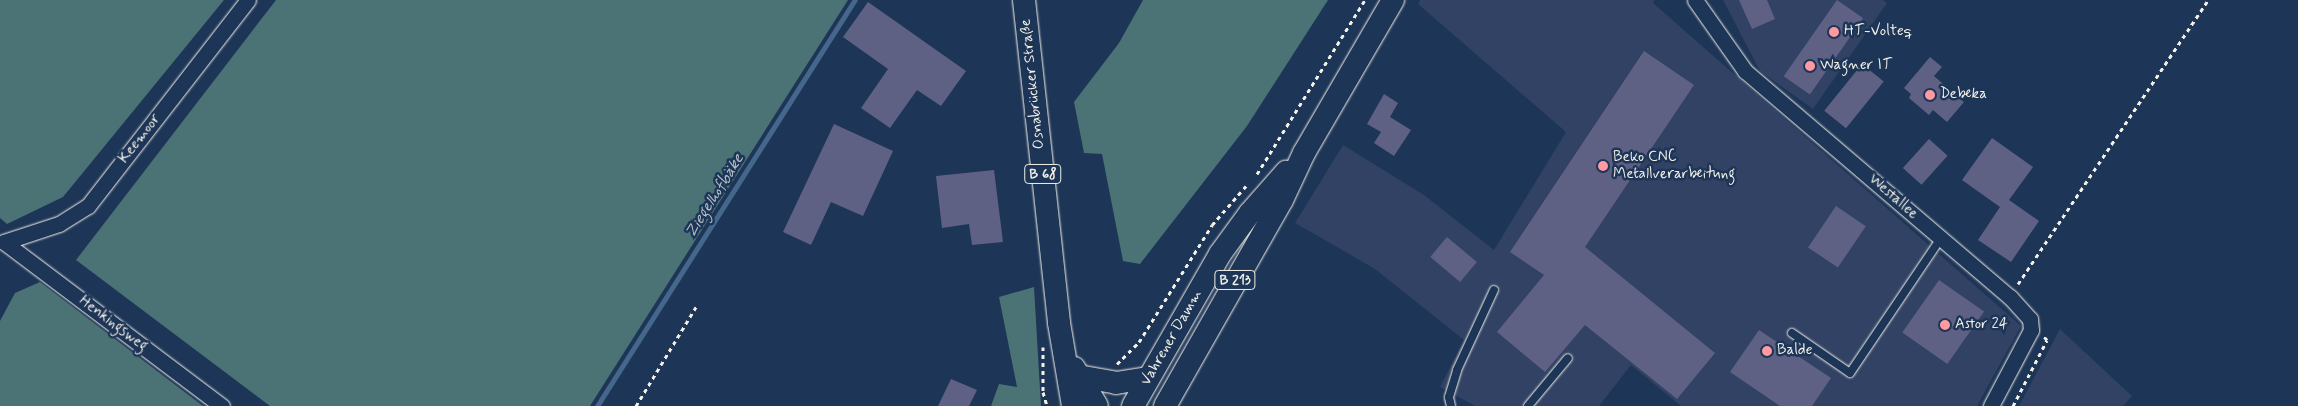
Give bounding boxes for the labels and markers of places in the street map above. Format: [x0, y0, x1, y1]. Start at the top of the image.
place label: HT-Volteq [1844, 23, 1912, 41]
marker: HT-Volteq [1828, 26, 1840, 38]
place label: Wagner IT [1820, 57, 1894, 75]
marker: Wagner IT [1804, 60, 1816, 72]
place label: Debeka [1940, 86, 1987, 104]
marker: Debeka [1924, 89, 1936, 101]
place label: Beko CNC Metallverarbeitung [1613, 148, 1735, 183]
marker: Beko CNC Metallverarbeitung [1597, 160, 1609, 172]
place label: Astor 24 [1955, 316, 2008, 334]
marker: Astor 24 [1939, 319, 1951, 331]
place label: Balde [1777, 342, 1812, 360]
marker: Balde [1761, 345, 1773, 357]

